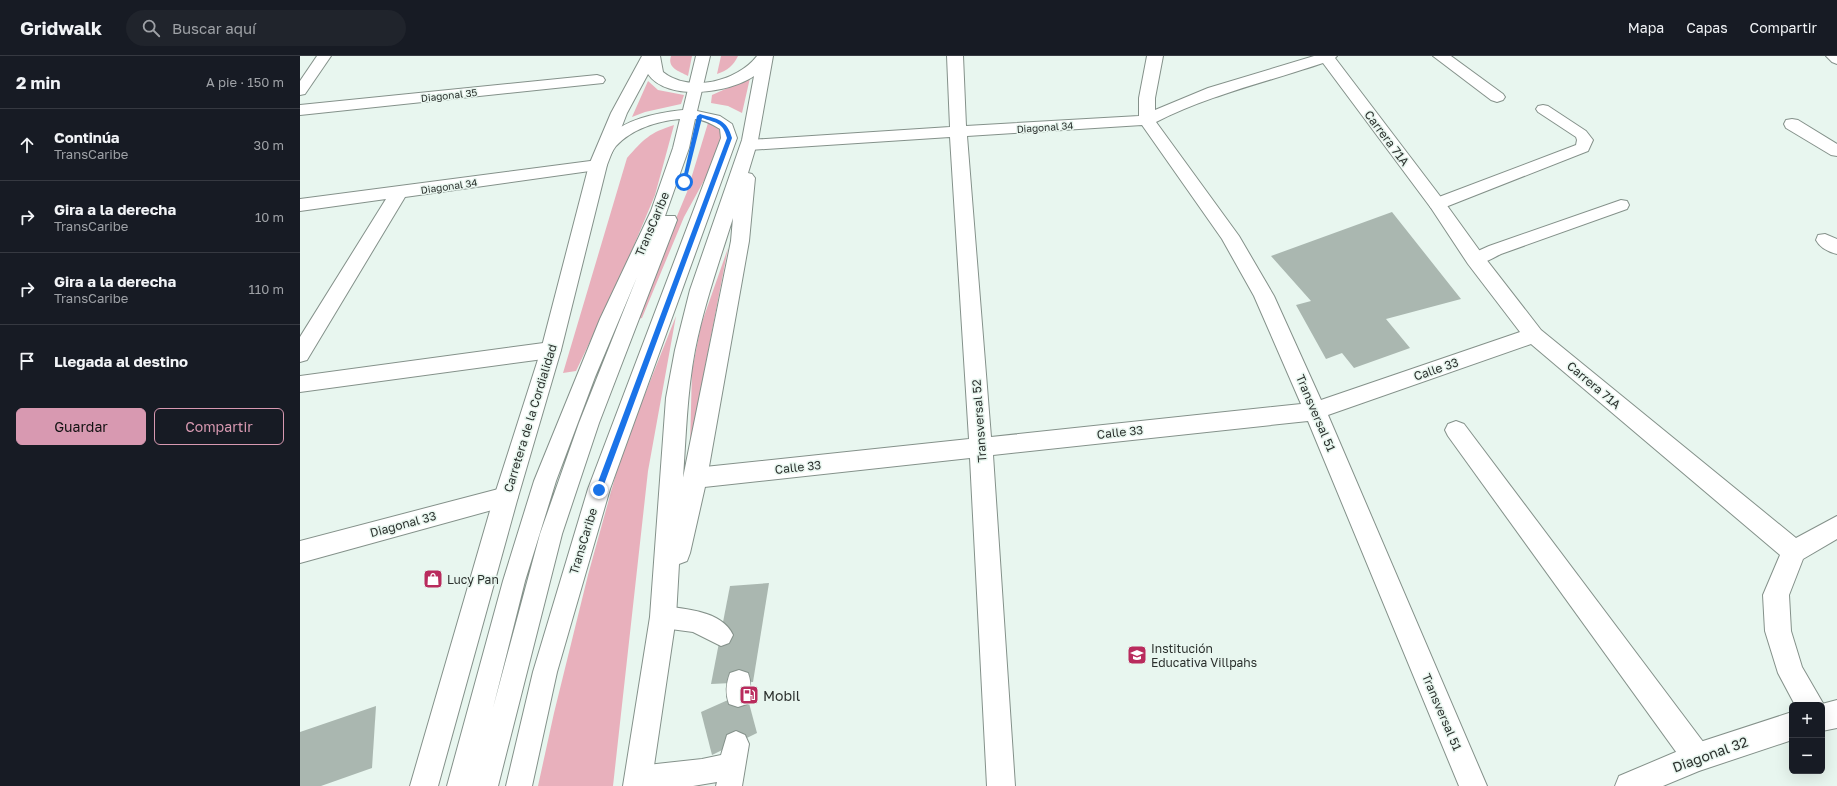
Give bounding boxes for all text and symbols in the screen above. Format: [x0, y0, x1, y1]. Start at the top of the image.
search box [126, 10, 406, 46]
text: Gridwalk [20, 16, 102, 39]
icon: search [140, 17, 162, 39]
text: Buscar aquí [172, 19, 256, 37]
text: Mapa [1628, 19, 1664, 36]
text: Capas [1686, 19, 1728, 36]
text: Compartir [1750, 19, 1817, 36]
text: 2 min [16, 72, 60, 93]
text: A pie · 150 m [206, 74, 284, 90]
street label: Diagonal 35 [420, 86, 478, 104]
street label: Carrera 71A [1361, 107, 1413, 169]
street label: Diagonal 34 [1016, 119, 1074, 135]
text: Continúa [54, 128, 120, 146]
icon: ahead [16, 134, 38, 156]
text: 30 m [254, 137, 284, 153]
text: TransCaribe [54, 146, 128, 162]
route start [675, 173, 693, 191]
street label: Diagonal 34 [420, 176, 478, 196]
street label: TransCaribe [632, 189, 672, 259]
text: Gira a la derecha [54, 200, 176, 218]
icon: right [16, 206, 38, 228]
text: 10 m [255, 209, 284, 225]
text: TransCaribe [54, 218, 128, 234]
text: Gira a la derecha [54, 272, 176, 290]
icon: right [16, 278, 38, 300]
text: 110 m [249, 281, 284, 297]
text: TransCaribe [54, 290, 128, 306]
street label: Carretera de la Cordialidad [500, 342, 560, 494]
icon: arrive [16, 350, 38, 372]
text: Llegada al destino [54, 352, 188, 370]
street label: Calle 33 [1412, 354, 1460, 384]
street label: Carrera 71A [1564, 358, 1624, 412]
street label: Transversal 51 [1293, 372, 1339, 454]
street label: Transversal 52 [969, 379, 989, 463]
button: Guardar [16, 408, 146, 445]
button: Compartir [154, 408, 284, 445]
street label: Calle 33 [1096, 422, 1144, 442]
street label: Calle 33 [774, 457, 822, 477]
route end [590, 481, 608, 499]
street label: TransCaribe [566, 506, 600, 576]
street label: Diagonal 33 [368, 508, 438, 540]
shop icon: Lucy Pan [422, 568, 444, 590]
place label: Lucy Pan [447, 572, 499, 587]
place label: Institución Educativa Villpahs [1151, 641, 1257, 670]
school or university icon: Institución Educativa Villpahs [1126, 644, 1148, 666]
street label: Transversal 51 [1419, 671, 1465, 753]
fuel station icon: Mobil [738, 684, 760, 706]
place label: Mobil [763, 687, 800, 704]
map controls [1789, 702, 1825, 774]
button: + [1789, 702, 1825, 738]
street label: Diagonal 32 [1670, 732, 1750, 776]
button: − [1789, 738, 1825, 774]

